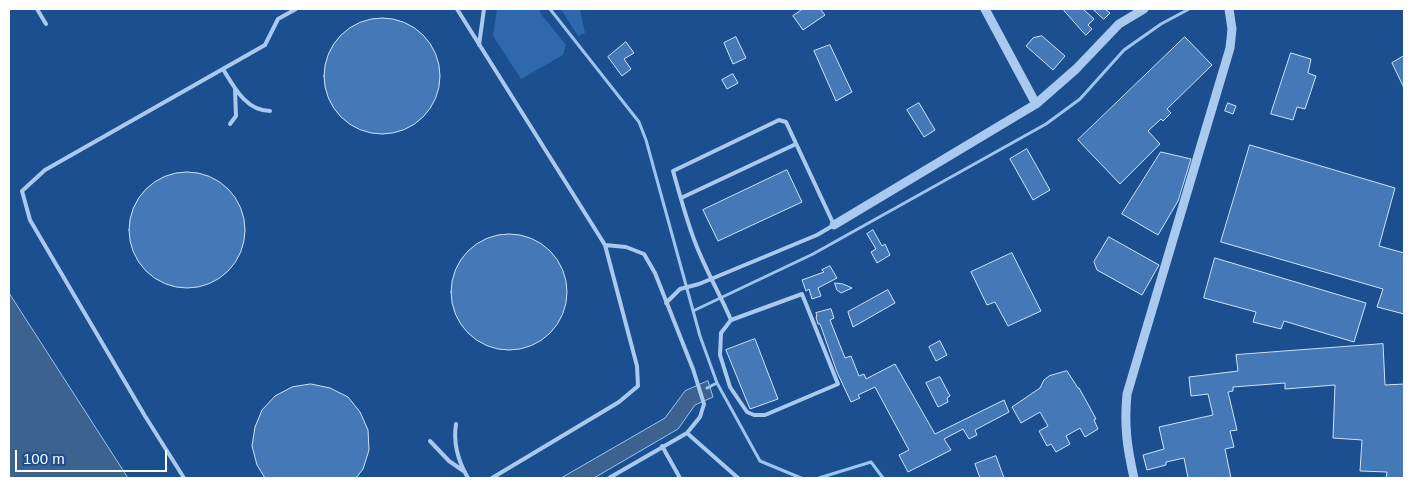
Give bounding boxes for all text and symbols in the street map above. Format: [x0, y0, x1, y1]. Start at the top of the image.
scale bar [18, 440, 170, 472]
text: 100 m [23, 450, 65, 467]

